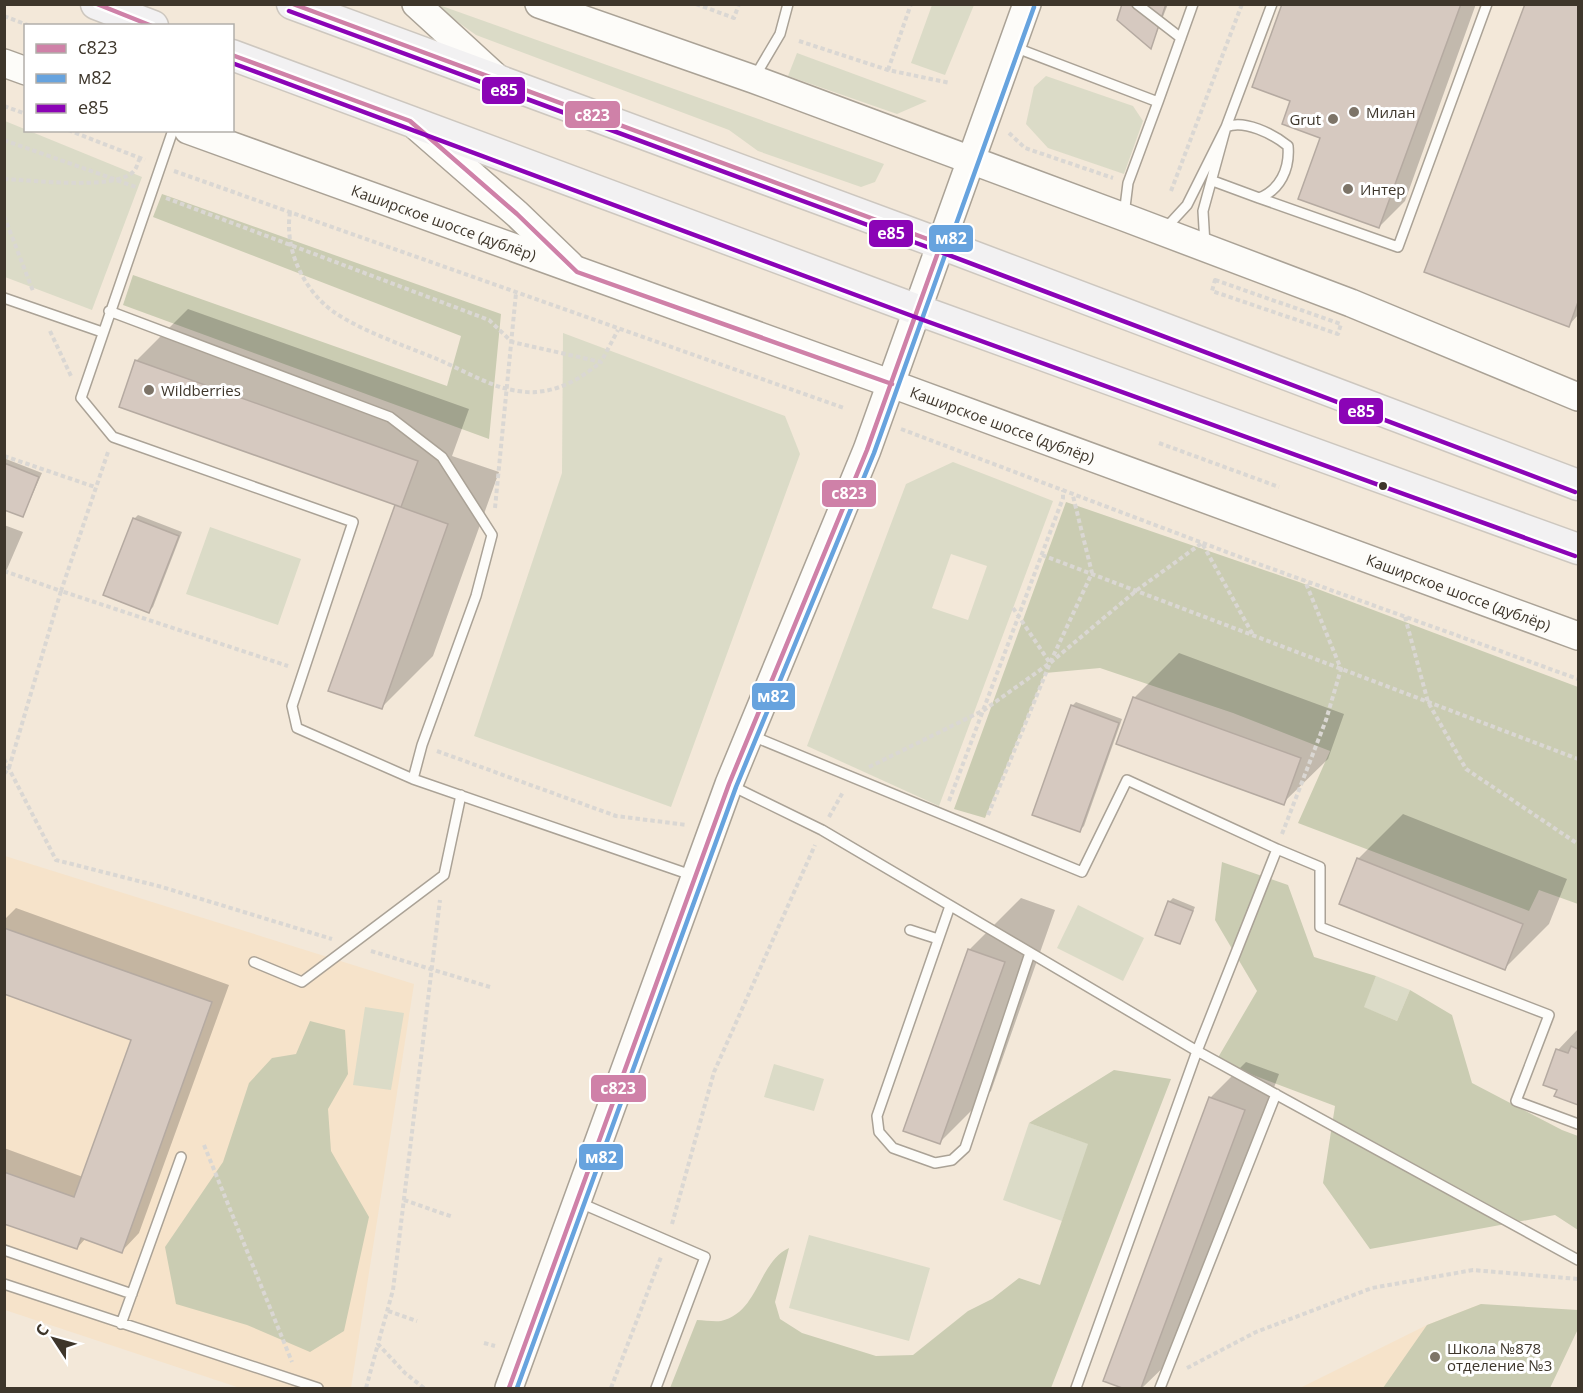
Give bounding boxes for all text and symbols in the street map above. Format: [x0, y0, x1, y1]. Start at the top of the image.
legend [24, 24, 234, 132]
text: с823 [78, 35, 118, 59]
text: м82 [78, 65, 112, 89]
line badge: е85 [481, 76, 526, 105]
text: е85 [490, 79, 518, 101]
text: е85 [78, 95, 109, 119]
line badge: с823 [564, 100, 621, 129]
place label: Милан [1366, 102, 1415, 122]
text: с823 [574, 104, 610, 126]
marker: Милан [1347, 105, 1361, 119]
place label: Grut [1289, 109, 1321, 129]
marker: Grut [1326, 112, 1340, 126]
place label: Интер [1360, 179, 1406, 199]
street label: Каширское шоссе (дублёр) [349, 180, 539, 265]
marker: Интер [1341, 182, 1355, 196]
line badge: е85 [868, 219, 914, 248]
text: е85 [877, 222, 905, 244]
line badge: м82 [928, 224, 974, 253]
text: м82 [935, 227, 967, 249]
place label: Wildberries [161, 380, 241, 400]
street label: Каширское шоссе (дублёр) [907, 382, 1097, 468]
marker: Wildberries [142, 383, 156, 397]
line badge: е85 [1338, 397, 1384, 425]
text: е85 [1347, 400, 1375, 422]
line badge: с823 [821, 479, 877, 508]
unlabelled marker [1377, 480, 1389, 492]
text: с823 [831, 482, 867, 504]
street label: Каширское шоссе (дублёр) [1364, 549, 1554, 635]
line badge: м82 [751, 682, 796, 711]
text: м82 [757, 685, 789, 707]
line badge: с823 [590, 1074, 647, 1103]
text: с823 [600, 1077, 636, 1099]
line badge: м82 [578, 1143, 624, 1171]
text: м82 [585, 1146, 617, 1168]
north arrow [24, 1309, 84, 1369]
text: С [30, 1320, 54, 1341]
place label: Школа №878 отделение №3 [1447, 1338, 1552, 1375]
marker: Школа №878 отделение №3 [1428, 1350, 1442, 1364]

